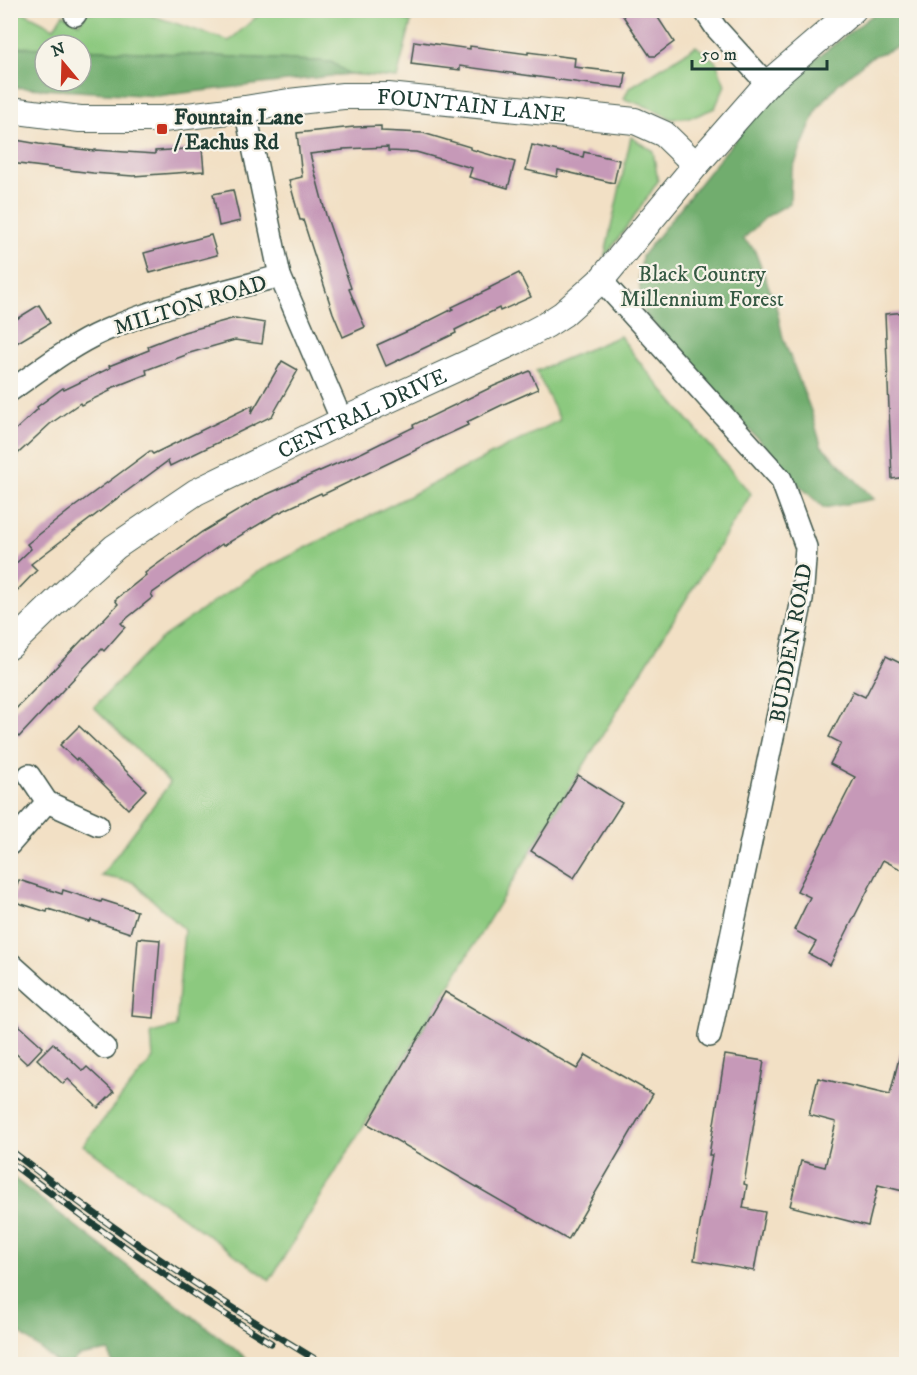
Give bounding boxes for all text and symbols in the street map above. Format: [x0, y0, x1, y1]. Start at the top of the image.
north arrow [33, 33, 93, 93]
scale bar [692, 33, 827, 71]
text: N [49, 38, 68, 61]
text: 50 m [701, 44, 737, 66]
street label: FOUNTAIN LANE [377, 84, 567, 129]
place label: Fountain Lane / Eachus Rd [173, 104, 303, 156]
marker: Fountain Lane / Eachus Rd [155, 122, 169, 136]
park label: Black Country Millennium Forest [620, 261, 784, 313]
street label: MILTON ROAD [111, 269, 270, 342]
street label: CENTRAL DRIVE [273, 363, 451, 465]
street label: BUDDEN ROAD [764, 561, 819, 725]

